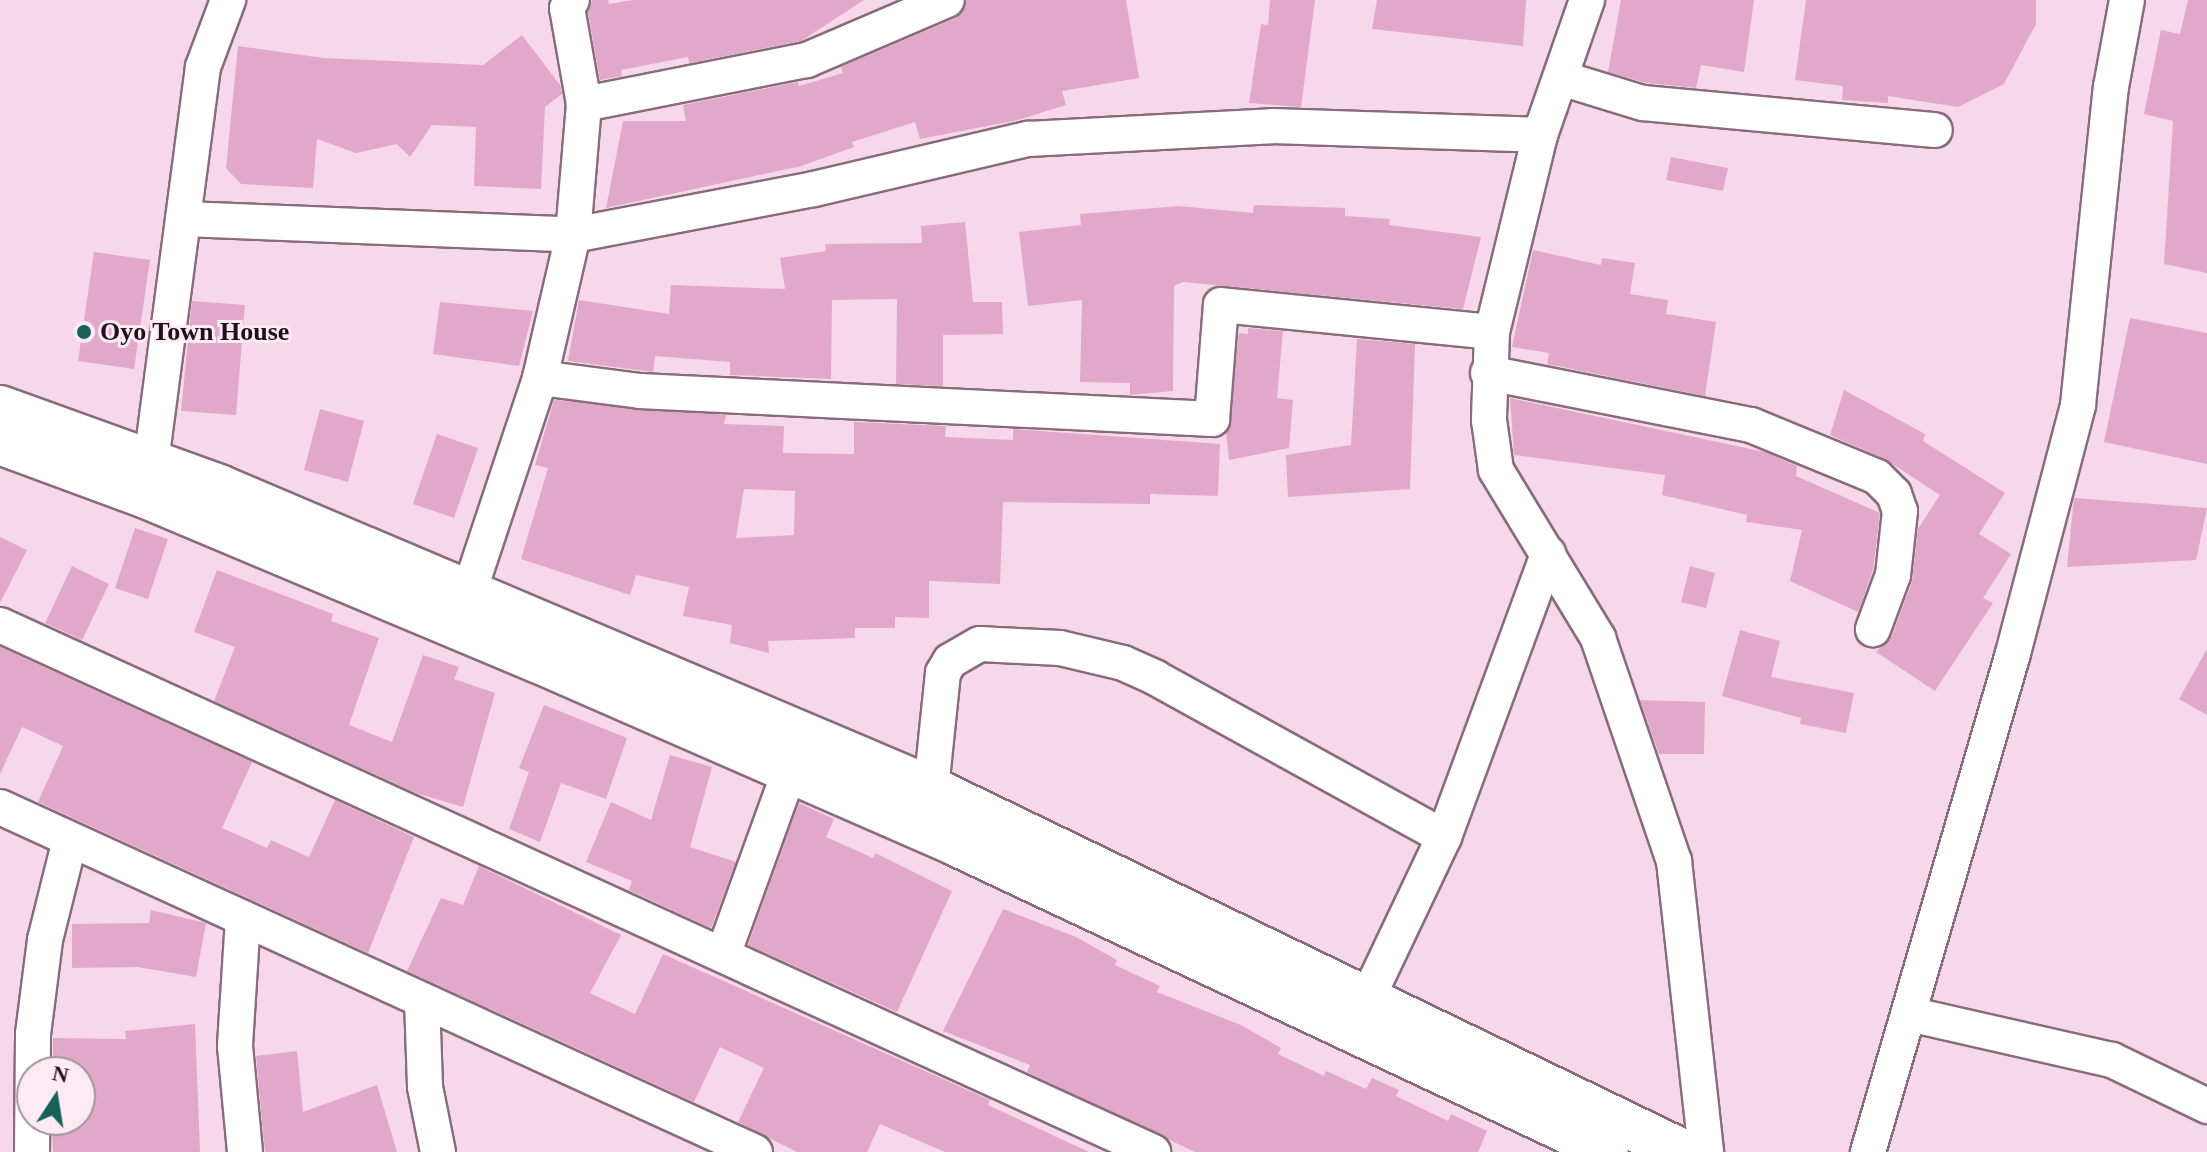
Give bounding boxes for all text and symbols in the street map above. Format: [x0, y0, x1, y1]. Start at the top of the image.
place label: Oyo Town House [100, 316, 290, 348]
marker: Oyo Town House [75, 323, 93, 341]
north arrow [16, 1056, 96, 1136]
text: N [50, 1060, 71, 1088]

